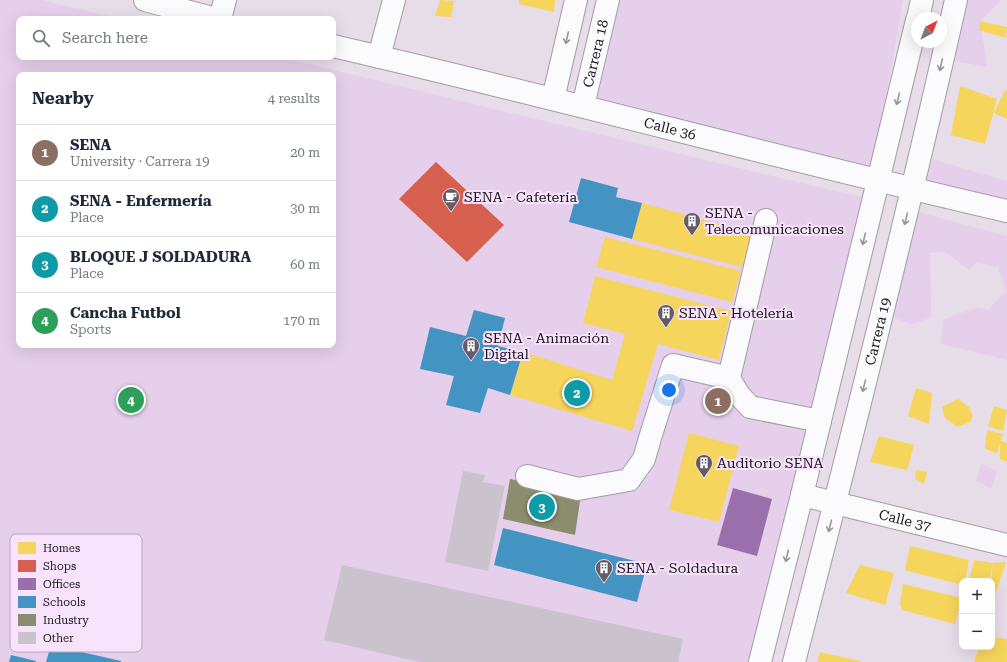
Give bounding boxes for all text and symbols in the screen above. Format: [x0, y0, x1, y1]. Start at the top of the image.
north arrow [911, 12, 947, 48]
search box [16, 16, 336, 60]
street label: Carrera 18 [580, 18, 611, 89]
icon: search [30, 27, 52, 49]
text: Search here [62, 29, 148, 47]
one-way arrow [563, 31, 570, 44]
one-way arrow [937, 59, 945, 72]
text: Nearby [32, 88, 94, 108]
text: 4 results [268, 91, 320, 106]
one-way arrow [894, 92, 901, 105]
street label: Calle 36 [642, 114, 698, 143]
text: SENA [70, 136, 111, 154]
text: 1 [41, 145, 49, 160]
text: 20 m [290, 145, 320, 160]
text: University · Carrera 19 [70, 154, 209, 169]
cafe icon: SENA - Cafetería [441, 187, 461, 212]
place label: SENA - Cafetería [464, 189, 578, 205]
text: SENA - Enfermería [70, 192, 211, 210]
text: 2 [41, 201, 49, 216]
text: 30 m [290, 201, 320, 216]
place label: SENA - Telecomunicaciones [705, 205, 844, 237]
text: Place [70, 210, 104, 225]
building icon: SENA - Telecomunicaciones [682, 211, 702, 236]
one-way arrow [901, 212, 909, 225]
one-way arrow [860, 232, 867, 245]
text: BLOQUE J SOLDADURA [70, 248, 251, 266]
text: 3 [41, 257, 49, 272]
text: 60 m [290, 257, 320, 272]
text: Place [70, 266, 104, 281]
street label: Carrera 19 [862, 296, 894, 367]
building icon: SENA - Hotelería [656, 303, 676, 328]
text: Cancha Futbol [70, 304, 181, 322]
place label: SENA - Hotelería [679, 305, 794, 321]
text: 4 [41, 313, 49, 328]
text: 170 m [283, 313, 320, 328]
text: Sports [70, 322, 111, 337]
place label: SENA - Animación Digital [484, 330, 609, 362]
building icon: SENA - Animación Digital [461, 336, 481, 361]
pin: 2 [564, 378, 590, 408]
one-way arrow [860, 379, 868, 392]
your location [659, 380, 679, 400]
pin: 4 [118, 385, 144, 415]
pin: 1 [705, 386, 731, 416]
building icon: Auditorio SENA [694, 453, 714, 478]
place label: Auditorio SENA [717, 455, 824, 471]
pin: 3 [529, 492, 555, 522]
street label: Calle 37 [877, 506, 933, 534]
one-way arrow [825, 519, 833, 532]
legend [10, 534, 142, 652]
text: Homes [43, 542, 80, 555]
one-way arrow [783, 549, 790, 562]
building icon: SENA - Soldadura [594, 558, 614, 583]
text: Shops [43, 560, 76, 573]
place label: SENA - Soldadura [617, 560, 738, 576]
text: Offices [43, 578, 80, 591]
map controls [959, 578, 995, 650]
button: + [959, 578, 995, 614]
text: Schools [43, 596, 85, 609]
text: Industry [43, 614, 89, 627]
button: − [959, 614, 995, 650]
text: Other [43, 632, 74, 645]

